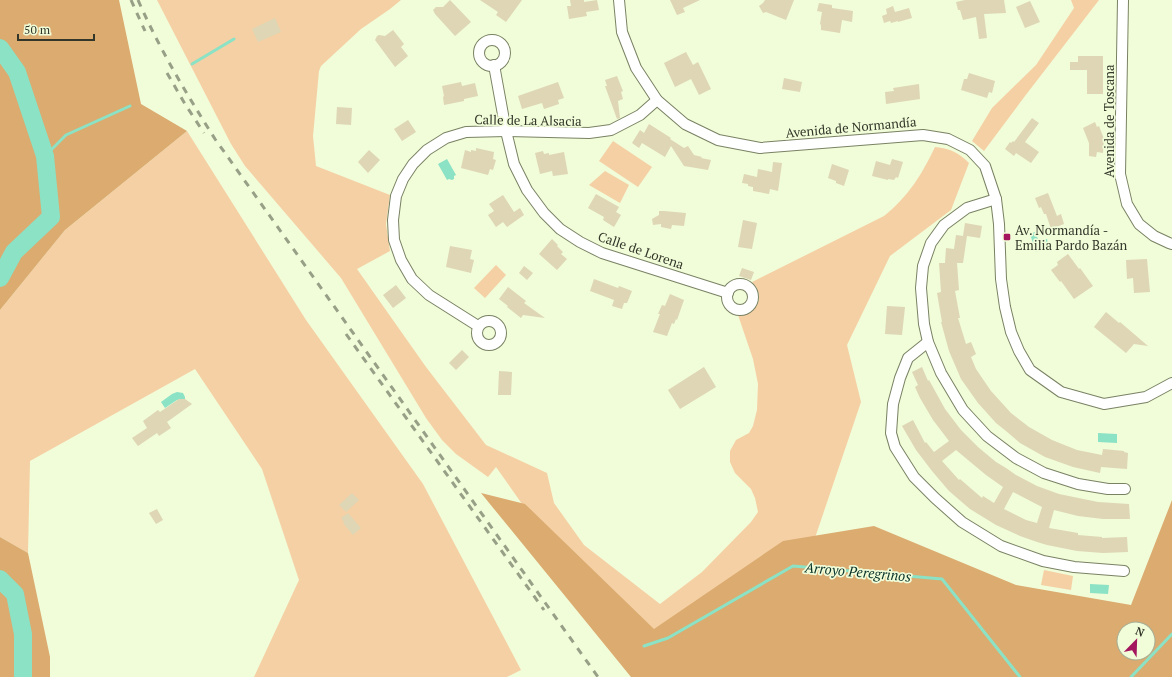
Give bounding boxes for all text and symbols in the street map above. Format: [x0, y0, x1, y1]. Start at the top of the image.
scale bar [18, 16, 94, 42]
text: 50 m [24, 22, 51, 37]
street label: Avenida de Toscana [1100, 64, 1118, 178]
street label: Calle de La Alsacia [474, 110, 582, 130]
street label: Avenida de Normandía [785, 112, 918, 142]
place label: Av. Normandía - Emilia Pardo Bazán [1015, 221, 1128, 254]
street label: Calle de Lorena [596, 227, 687, 273]
marker: Av. Normandía - Emilia Pardo Bazán [1002, 232, 1012, 242]
water label: Arroyo Peregrinos [803, 557, 912, 586]
north arrow [1116, 621, 1156, 661]
text: N [1133, 624, 1147, 640]

